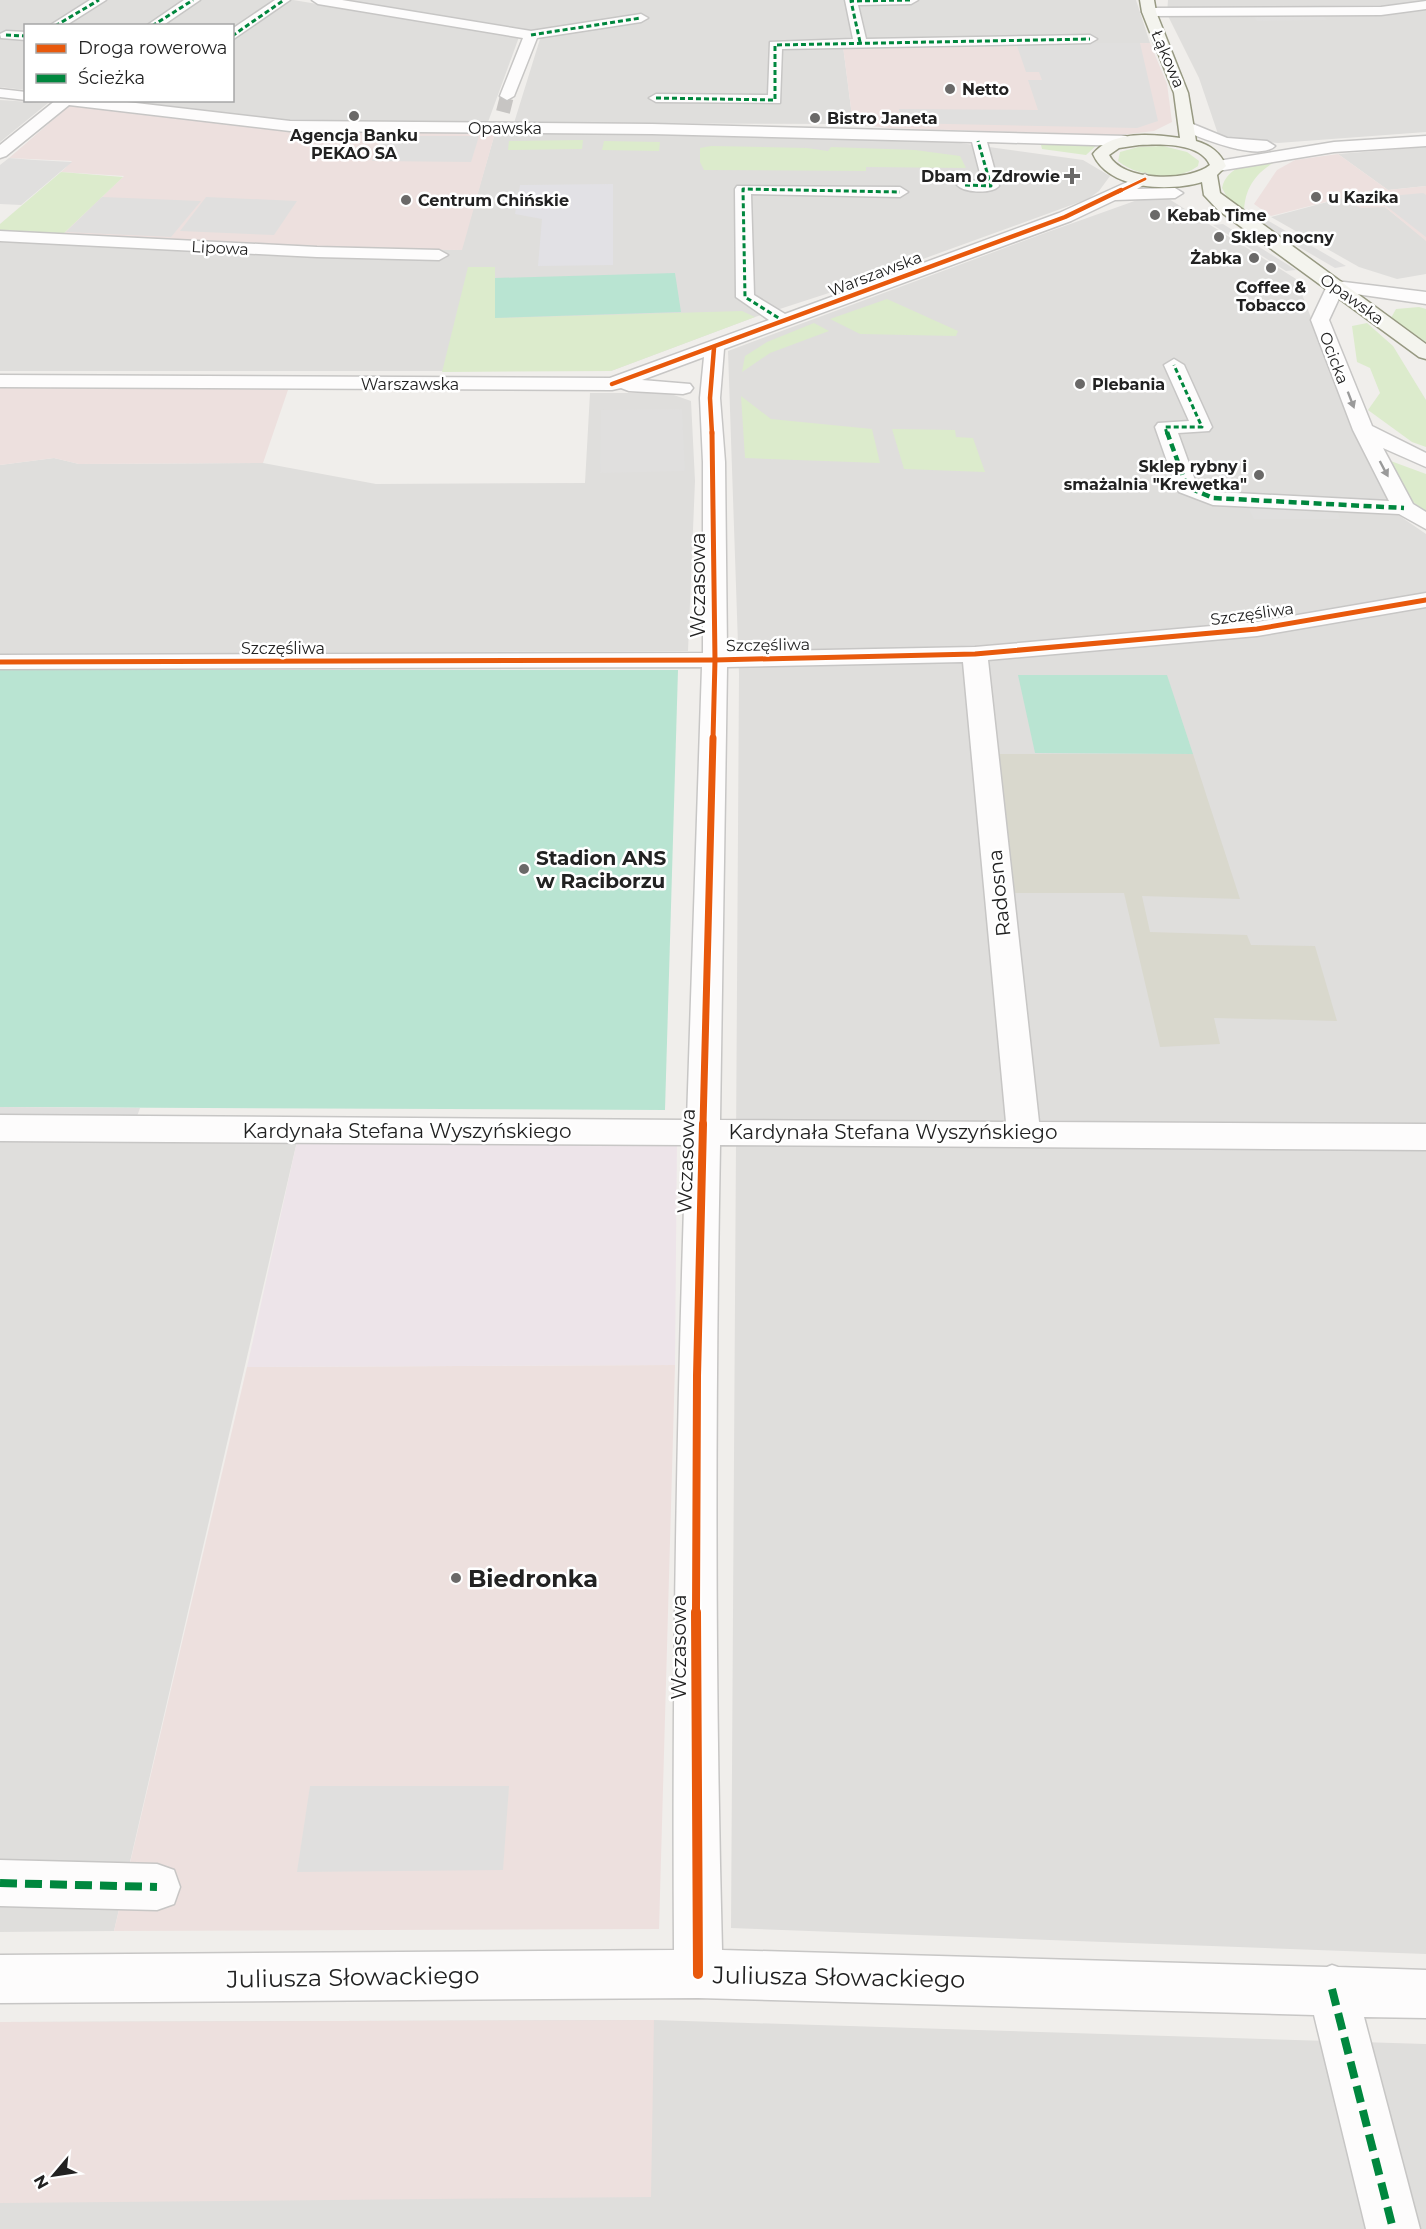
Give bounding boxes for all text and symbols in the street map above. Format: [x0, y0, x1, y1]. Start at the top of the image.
legend [24, 24, 234, 102]
street label: Łąkowa [1147, 27, 1189, 91]
text: Droga rowerowa [78, 37, 227, 59]
text: Ścieżka [78, 67, 145, 89]
place label: Netto [962, 80, 1009, 99]
marker: Netto [943, 82, 957, 96]
marker: Agencja Banku PEKAO SA [347, 109, 361, 123]
place label: Bistro Janeta [827, 109, 938, 128]
marker: Bistro Janeta [808, 111, 822, 125]
street label: Opawska [468, 119, 542, 138]
place label: Agencja Banku PEKAO SA [289, 126, 418, 163]
place label: Dbam o Zdrowie [921, 167, 1060, 186]
marker: Dbam o Zdrowie [1065, 169, 1079, 183]
place label: u Kazika [1328, 188, 1399, 207]
marker: u Kazika [1309, 190, 1323, 204]
place label: Centrum Chińskie [418, 191, 569, 210]
marker: Centrum Chińskie [399, 193, 413, 207]
place label: Kebab Time [1167, 206, 1267, 225]
marker: Kebab Time [1148, 208, 1162, 222]
place label: Sklep nocny [1231, 228, 1334, 247]
marker: Sklep nocny [1212, 230, 1226, 244]
street label: Lipowa [191, 237, 249, 259]
street label: Warszawska [826, 247, 924, 301]
place label: Żabka [1190, 249, 1242, 268]
marker: Żabka [1247, 251, 1261, 265]
marker: Coffee & Tobacco [1264, 261, 1278, 275]
street label: Opawska [1316, 270, 1388, 328]
place label: Coffee & Tobacco [1236, 278, 1307, 315]
street label: Ocicka [1315, 329, 1353, 387]
street label: Warszawska [361, 375, 459, 394]
place label: Plebania [1092, 375, 1165, 394]
marker: Plebania [1073, 377, 1087, 391]
one-way arrow [1346, 392, 1356, 410]
place label: Sklep rybny i smażalnia "Krewetka" [1064, 457, 1247, 494]
one-way arrow [1379, 461, 1389, 478]
marker: Sklep rybny i smażalnia "Krewetka" [1252, 468, 1266, 482]
street label: Wczasowa [686, 532, 710, 638]
street label: Szczęśliwa [1209, 599, 1295, 629]
street label: Szczęśliwa [726, 635, 810, 655]
street label: Szczęśliwa [241, 639, 325, 658]
place label: Stadion ANS w Raciborzu [536, 846, 666, 893]
street label: Radosna [983, 848, 1015, 938]
marker: Stadion ANS w Raciborzu [517, 862, 531, 876]
street label: Wczasowa [672, 1108, 700, 1214]
street label: Kardynała Stefana Wyszyńskiego [242, 1119, 572, 1143]
street label: Kardynała Stefana Wyszyńskiego [728, 1120, 1058, 1144]
place label: Biedronka [468, 1564, 598, 1593]
marker: Biedronka [449, 1571, 463, 1585]
street label: Wczasowa [667, 1594, 691, 1700]
street label: Juliusza Słowackiego [225, 1960, 480, 1994]
street label: Juliusza Słowackiego [711, 1960, 966, 1994]
north arrow [24, 2145, 84, 2205]
text: N [30, 2172, 53, 2192]

